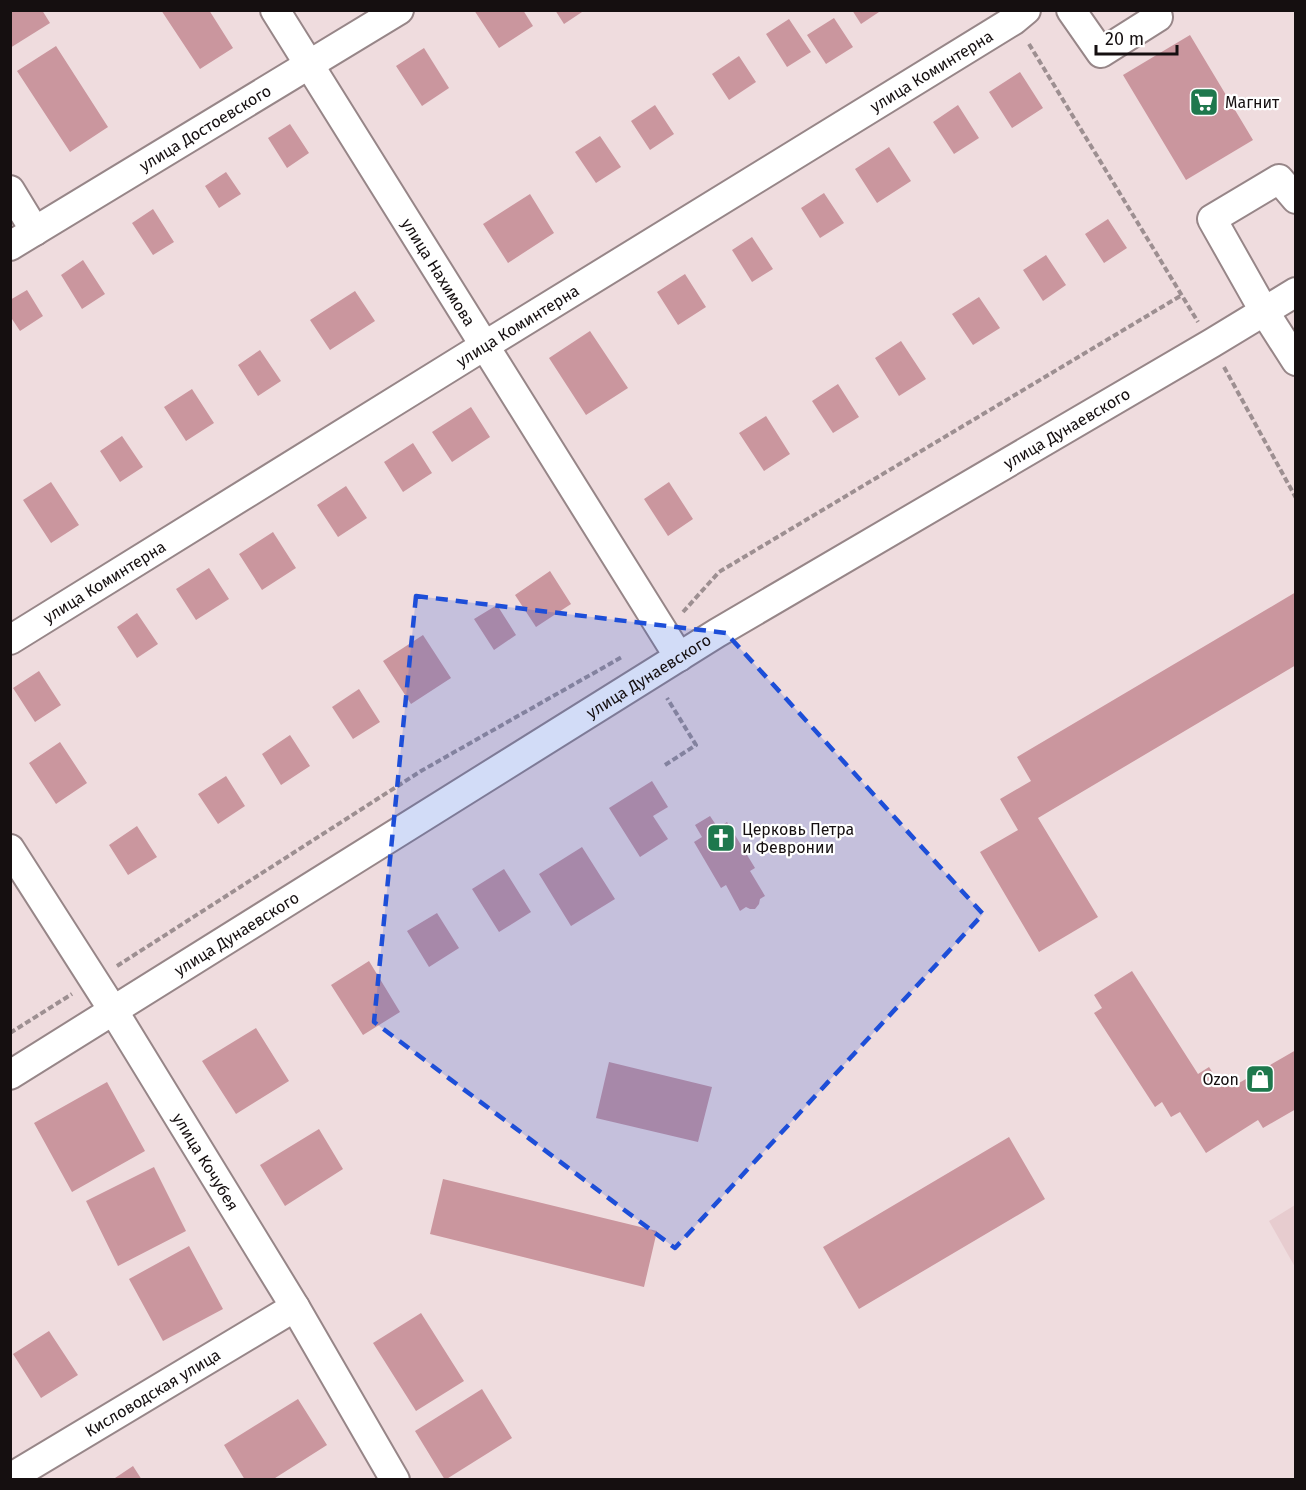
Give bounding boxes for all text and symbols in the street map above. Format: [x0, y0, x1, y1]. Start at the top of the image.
scale bar [1096, 18, 1177, 56]
street label: улица Коминтерна [867, 26, 996, 116]
text: 20 m [1105, 28, 1144, 50]
street label: улица Достоевского [136, 81, 274, 175]
supermarket icon: Магнит [1188, 86, 1220, 118]
place label: Магнит [1225, 93, 1280, 112]
street label: улица Нахимова [397, 215, 479, 330]
street label: улица Коминтерна [453, 281, 583, 371]
street label: улица Дунаевского [1000, 384, 1134, 473]
street label: улица Коминтерна [40, 537, 169, 627]
street label: улица Дунаевского [583, 630, 715, 722]
place label: Церковь Петра и Февронии [742, 820, 854, 857]
church icon: Церковь Петра и Февронии [705, 822, 737, 854]
street label: улица Дунаевского [171, 888, 302, 980]
shop icon: Ozon [1244, 1063, 1276, 1095]
place label: Ozon [1202, 1070, 1239, 1089]
street label: улица Кочубея [168, 1110, 243, 1214]
street label: Кисловодская улица [81, 1345, 224, 1441]

